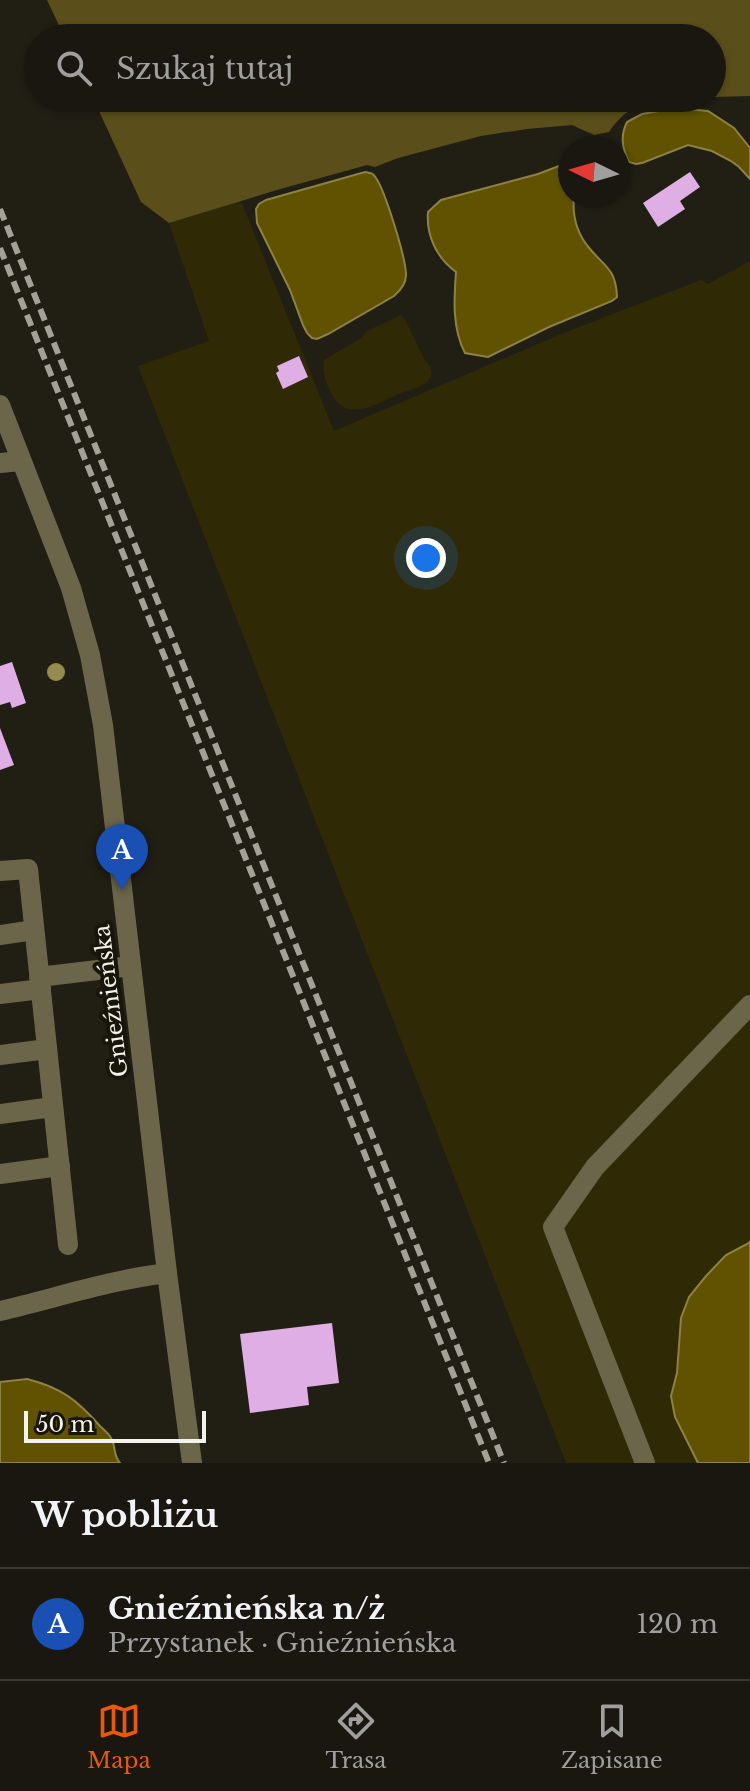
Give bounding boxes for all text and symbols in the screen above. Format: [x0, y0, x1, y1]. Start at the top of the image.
search box [24, 24, 726, 112]
icon: search [52, 46, 96, 90]
text: Szukaj tutaj [116, 50, 293, 87]
north arrow [558, 136, 630, 208]
your location [406, 538, 446, 578]
pin: A [96, 824, 148, 890]
street label: Gnieźnieńska [88, 923, 134, 1078]
scale bar [24, 1407, 206, 1443]
text: 50 m [36, 1411, 94, 1438]
text: W pobliżu [32, 1494, 218, 1536]
text: Gnieźnieńska n/ż [108, 1590, 385, 1627]
text: A [47, 1608, 69, 1640]
text: 120 m [636, 1608, 718, 1640]
text: Przystanek · Gnieźnieńska [108, 1627, 456, 1659]
tab: Mapa [87, 1699, 151, 1774]
tab: Trasa [325, 1699, 386, 1774]
tab: Zapisane [561, 1699, 663, 1774]

